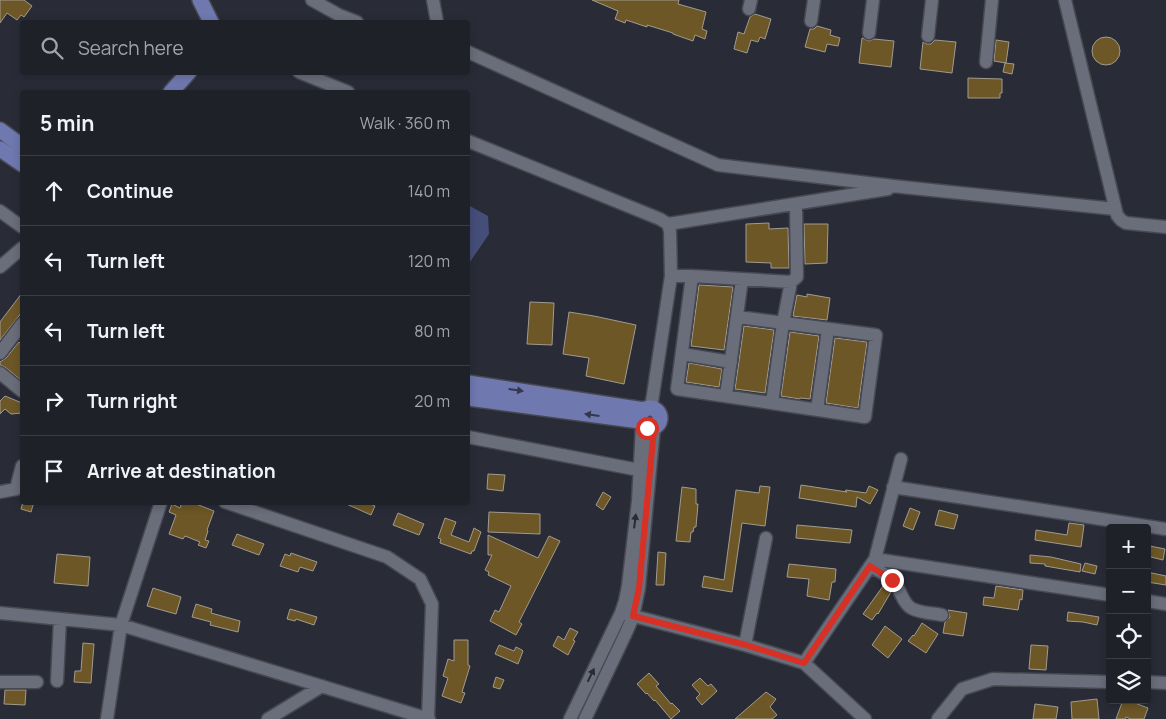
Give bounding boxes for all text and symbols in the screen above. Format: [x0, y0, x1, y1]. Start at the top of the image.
search box [20, 20, 470, 75]
icon: search [38, 34, 66, 62]
text: Search here [78, 35, 184, 61]
text: 5 min [40, 109, 94, 137]
text: Walk · 360 m [360, 112, 450, 134]
icon: ahead [40, 177, 68, 205]
text: Continue [87, 178, 173, 204]
text: 140 m [408, 180, 450, 202]
icon: left [40, 247, 68, 275]
text: Turn left [87, 248, 165, 274]
text: 120 m [408, 250, 450, 272]
icon: left [40, 317, 68, 345]
text: Turn left [87, 318, 165, 344]
text: 80 m [414, 320, 450, 342]
icon: right [40, 387, 68, 415]
one-way arrow [508, 387, 524, 395]
text: Turn right [87, 388, 177, 414]
text: 20 m [414, 390, 450, 412]
one-way arrow [584, 411, 600, 419]
route start [636, 417, 659, 440]
icon: arrive [40, 457, 68, 485]
text: Arrive at destination [87, 458, 276, 484]
one-way arrow [631, 513, 639, 529]
map controls [1106, 524, 1151, 704]
button: + [1106, 524, 1151, 569]
route end [881, 569, 904, 592]
button: − [1106, 569, 1151, 614]
button: locate [1106, 614, 1151, 659]
button: layers [1106, 659, 1151, 704]
one-way arrow [587, 668, 595, 682]

